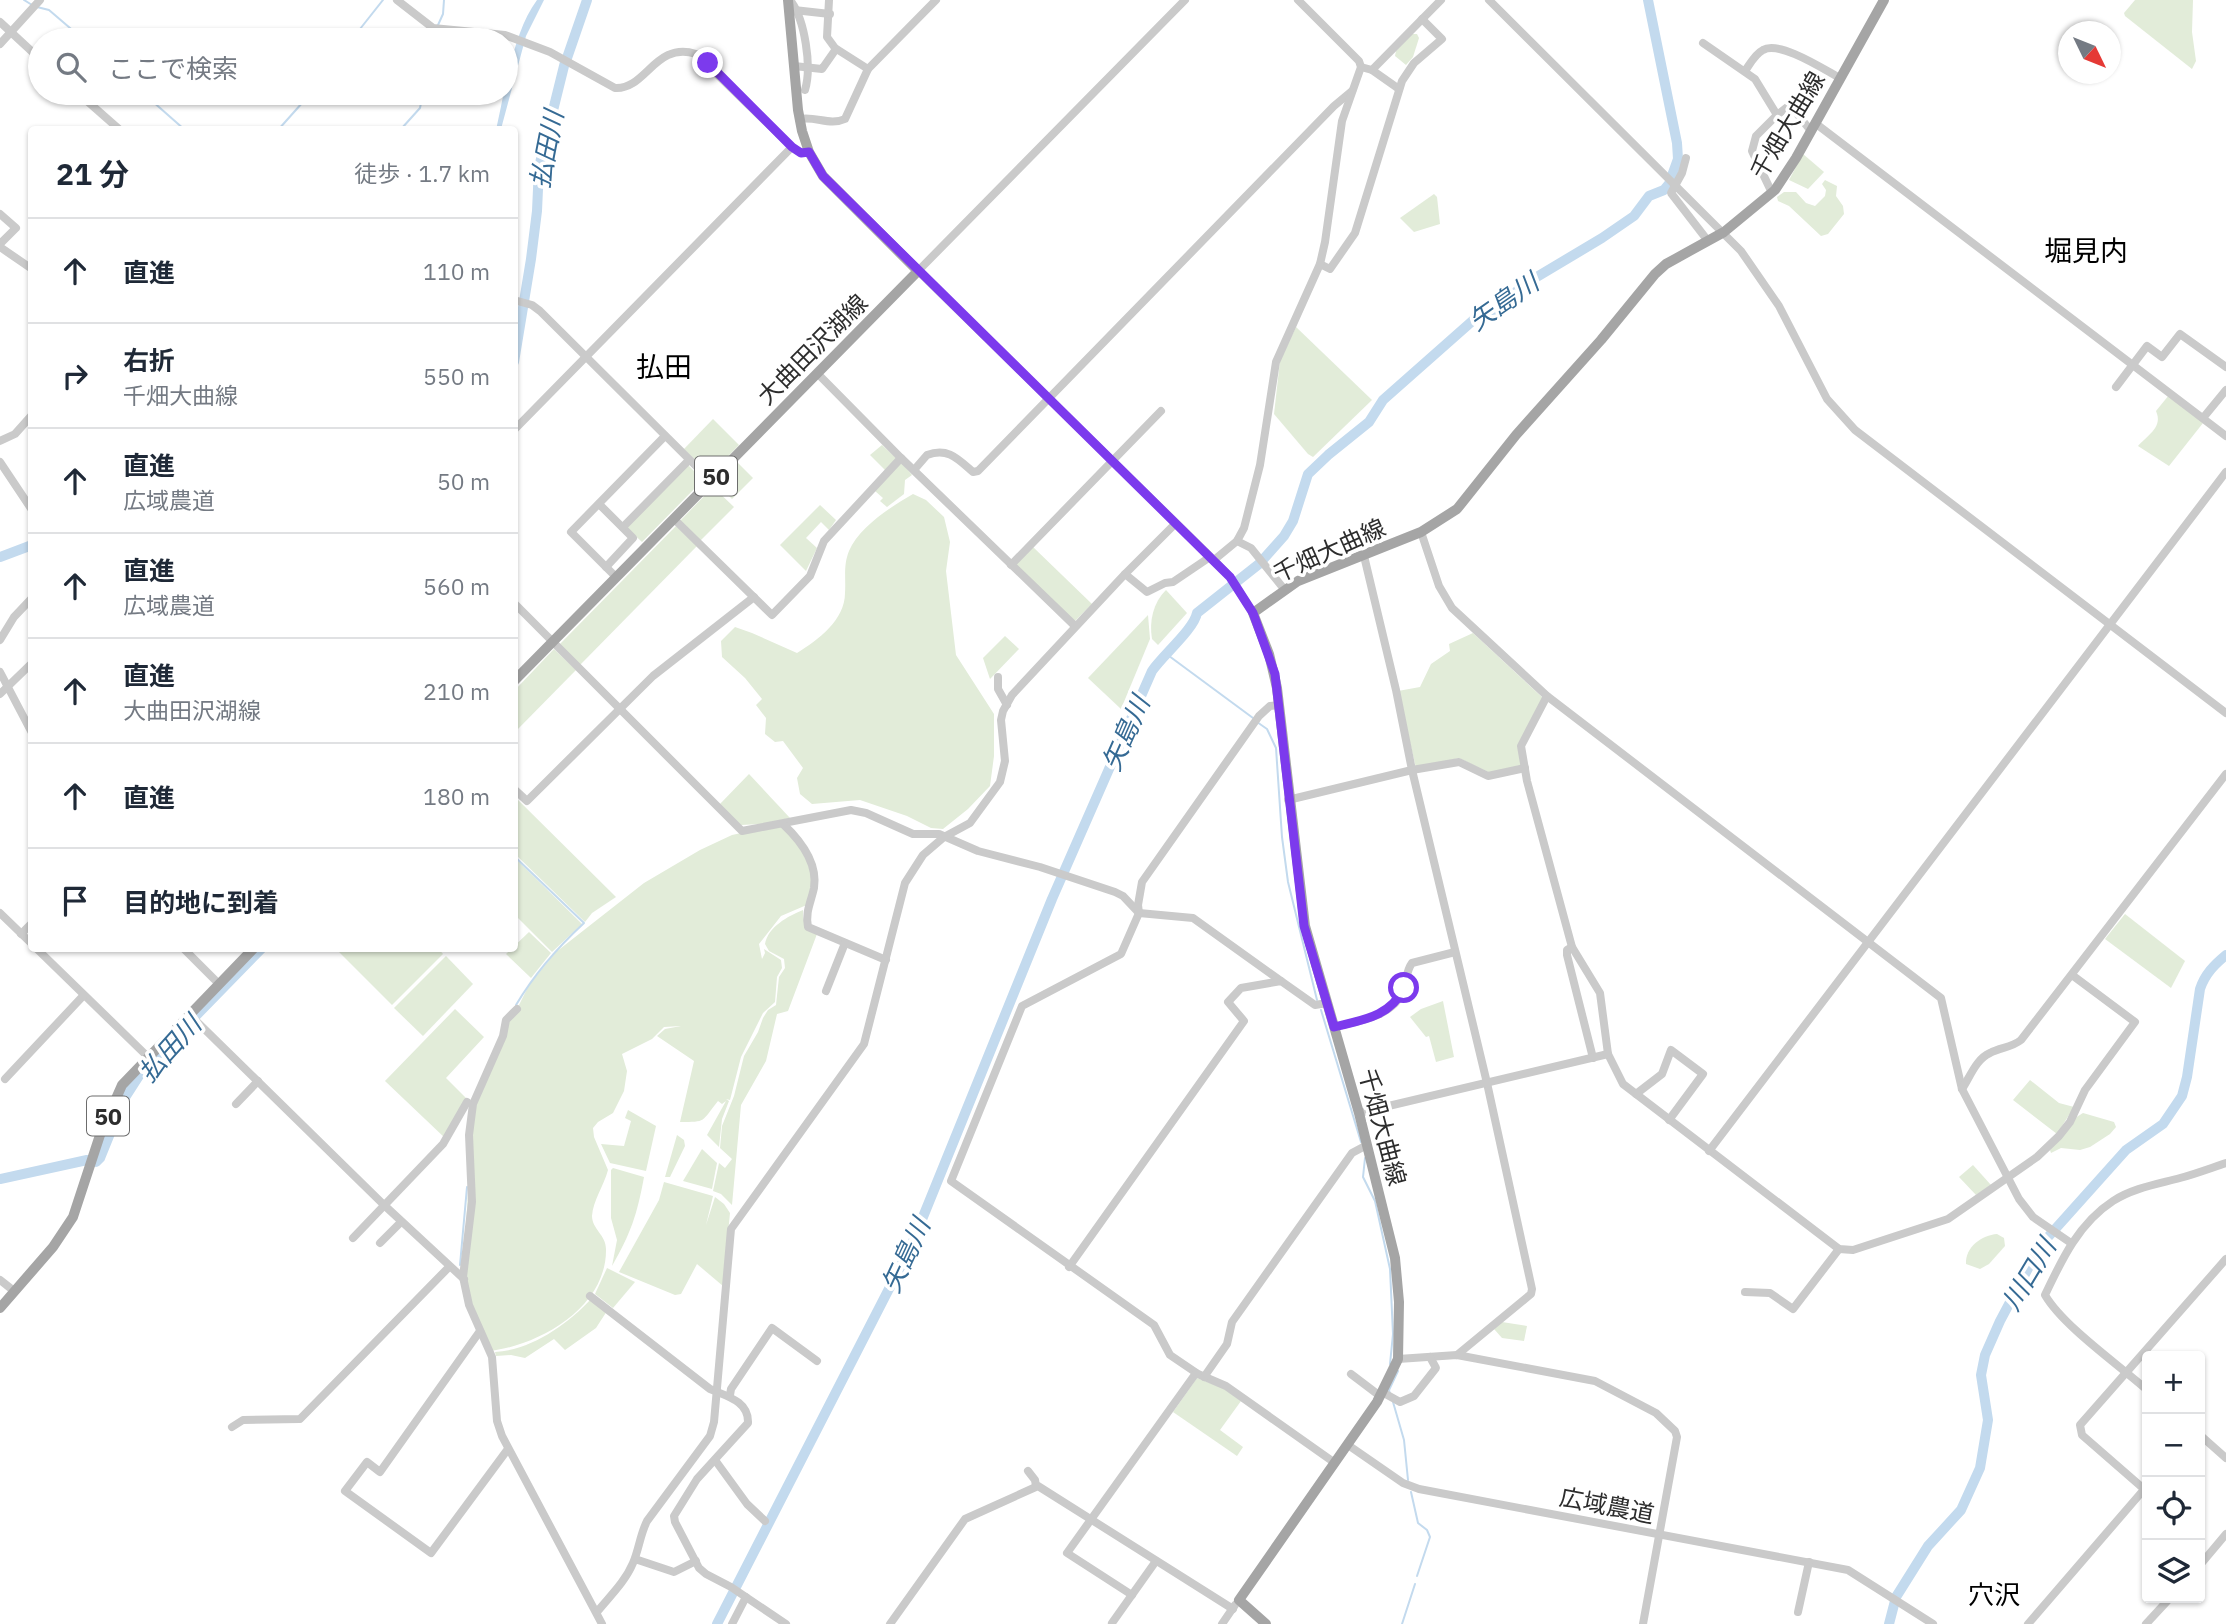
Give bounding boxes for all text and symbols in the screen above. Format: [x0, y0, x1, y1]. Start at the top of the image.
north arrow [2058, 21, 2121, 84]
search box [28, 28, 518, 105]
route end [692, 47, 723, 78]
icon: search [52, 48, 90, 86]
text: ここで検索 [108, 51, 238, 85]
street label: 千畑大曲線 [1742, 65, 1832, 185]
water label: 払田川 [522, 105, 571, 191]
text: 21 分 [56, 154, 129, 193]
text: 徒歩 · 1.7 km [354, 158, 490, 188]
district label: 堀見内 [2044, 232, 2128, 269]
icon: ahead [56, 252, 94, 290]
text: 直進 [123, 255, 175, 289]
text: 110 m [423, 256, 490, 286]
water label: 矢島川 [1461, 263, 1547, 337]
street label: 大曲田沢湖線 [750, 287, 874, 411]
text: 右折 [123, 343, 175, 377]
district label: 払田 [636, 348, 692, 385]
icon: right [56, 357, 94, 395]
text: 550 m [423, 361, 490, 391]
text: 千畑大曲線 [123, 380, 238, 410]
text: 直進 [123, 448, 175, 482]
road number: 50 [695, 456, 737, 496]
icon: ahead [56, 462, 94, 500]
text: 50 m [437, 466, 490, 496]
text: 広域農道 [123, 485, 215, 515]
street label: 千畑大曲線 [1268, 511, 1390, 589]
text: 直進 [123, 553, 175, 587]
icon: ahead [56, 567, 94, 605]
text: 560 m [423, 571, 490, 601]
text: 広域農道 [123, 590, 215, 620]
text: 直進 [123, 658, 175, 692]
icon: ahead [56, 672, 94, 710]
text: 210 m [423, 676, 490, 706]
water label: 矢島川 [1094, 688, 1158, 776]
text: 大曲田沢湖線 [123, 695, 261, 725]
icon: ahead [56, 777, 94, 815]
text: 直進 [123, 780, 175, 814]
text: 180 m [423, 781, 490, 811]
icon: arrive [56, 882, 94, 920]
text: 目的地に到着 [123, 885, 279, 919]
route start [1388, 972, 1419, 1003]
water label: 払田川 [130, 1005, 210, 1088]
street label: 千畑大曲線 [1352, 1065, 1414, 1189]
road number: 50 [87, 1096, 129, 1135]
water label: 矢島川 [873, 1210, 938, 1298]
water label: 川口川 [1993, 1229, 2064, 1316]
map controls [2142, 1351, 2205, 1603]
button: + [2142, 1351, 2205, 1414]
button: − [2142, 1414, 2205, 1477]
button: locate [2142, 1477, 2205, 1540]
street label: 広域農道 [1557, 1480, 1657, 1530]
button: layers [2142, 1540, 2205, 1603]
district label: 穴沢 [1968, 1577, 2020, 1611]

